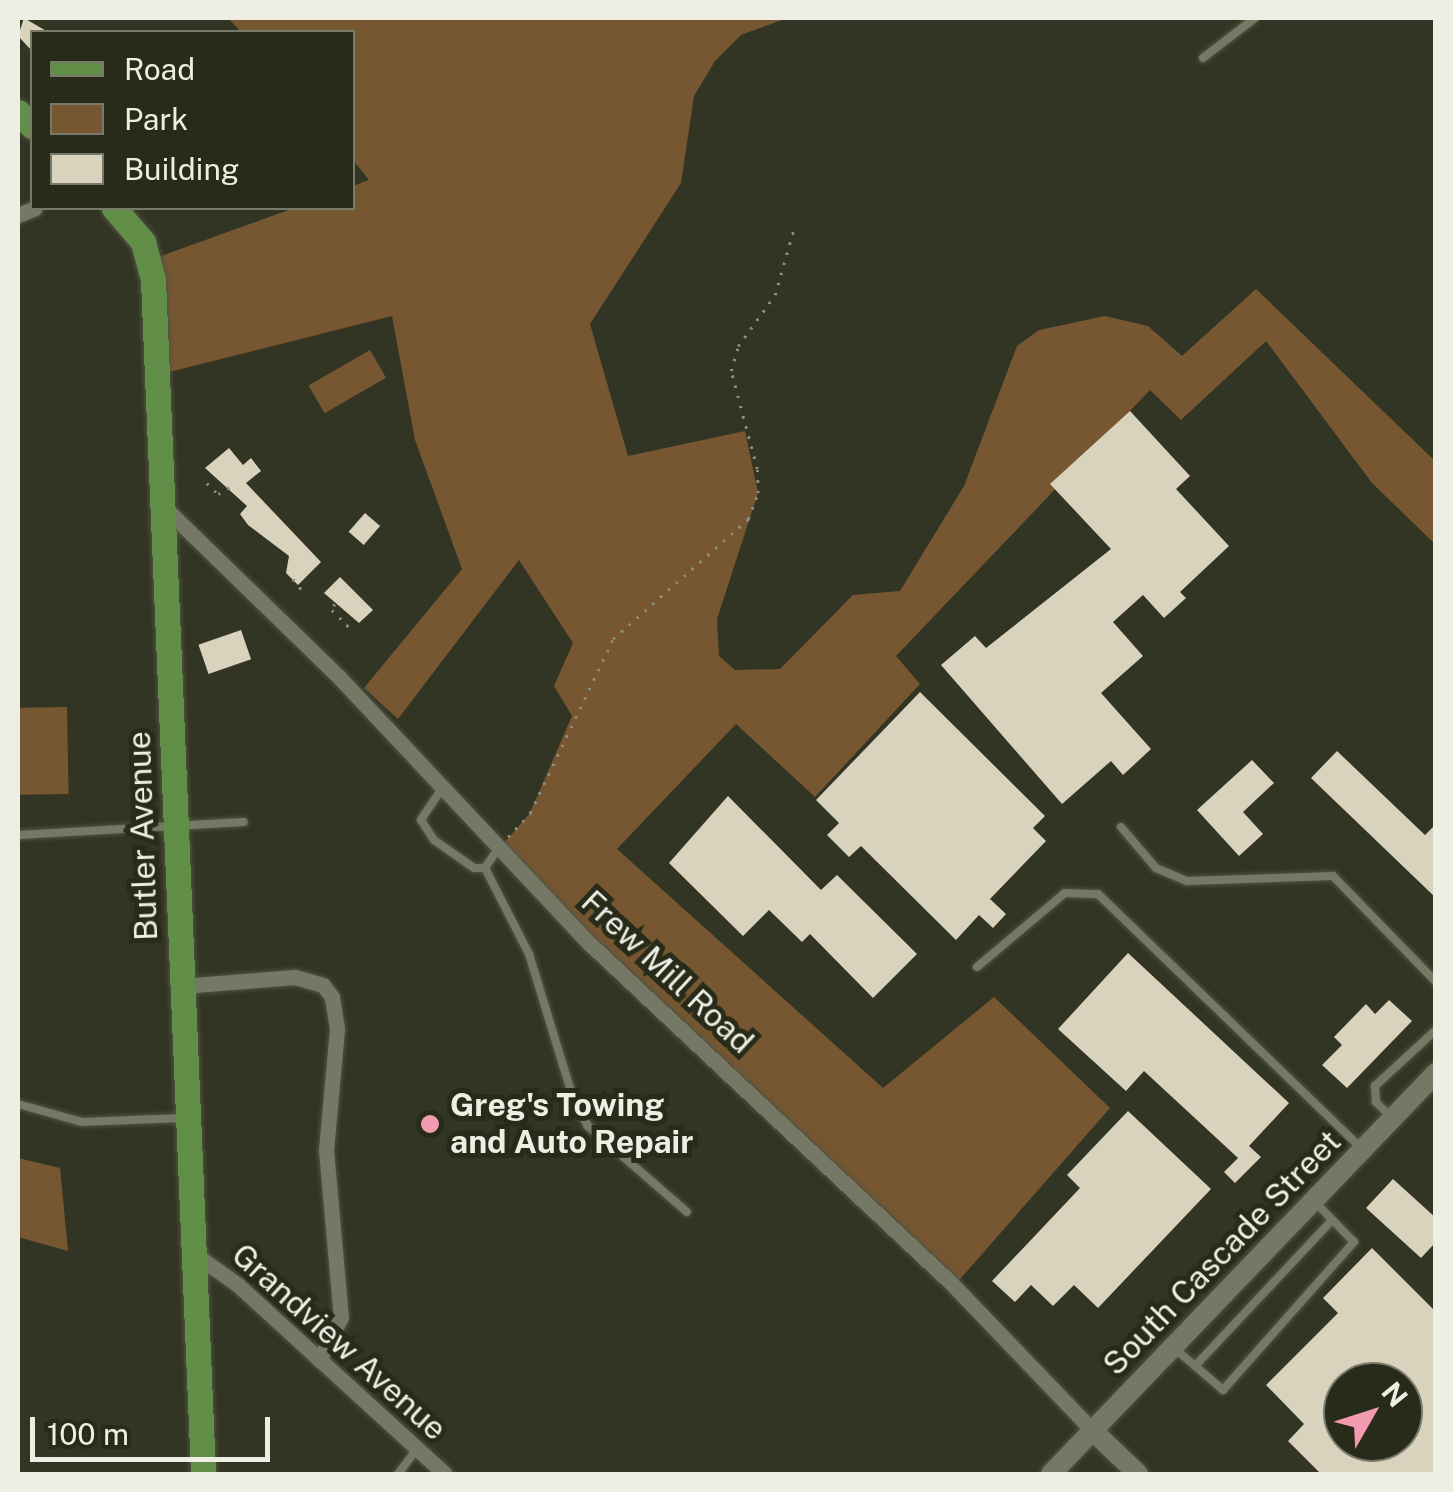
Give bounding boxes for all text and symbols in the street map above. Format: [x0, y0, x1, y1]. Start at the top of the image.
legend [30, 30, 355, 210]
text: Road [124, 51, 195, 87]
text: Park [124, 101, 188, 137]
text: Building [124, 151, 239, 187]
street label: Butler Avenue [120, 731, 166, 941]
street label: Frew Mill Road [573, 883, 761, 1061]
place label: Greg's Towing and Auto Repair [450, 1087, 694, 1162]
marker: Greg's Towing and Auto Repair [419, 1113, 441, 1135]
street label: South Cascade Street [1095, 1123, 1349, 1383]
street label: Grandview Avenue [224, 1236, 454, 1448]
north arrow [1323, 1362, 1423, 1462]
text: N [1375, 1375, 1415, 1413]
scale bar [35, 1397, 275, 1459]
text: 100 m [47, 1416, 129, 1452]

